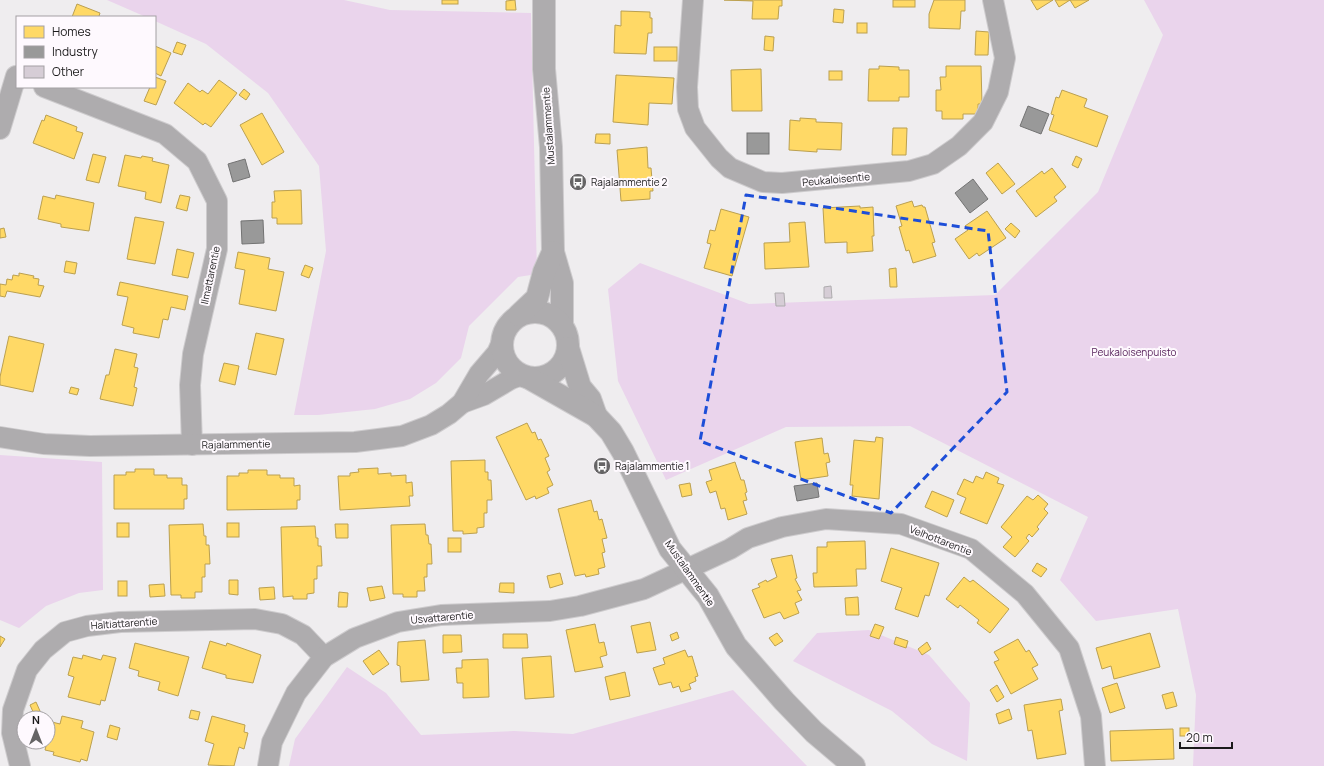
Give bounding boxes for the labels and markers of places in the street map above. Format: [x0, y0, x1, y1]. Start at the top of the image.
bus stop icon: Rajalammentie 2 [568, 172, 588, 192]
place label: Rajalammentie 2 [591, 175, 668, 189]
bus stop icon: Rajalammentie 1 [592, 456, 612, 476]
place label: Rajalammentie 1 [615, 459, 689, 473]

